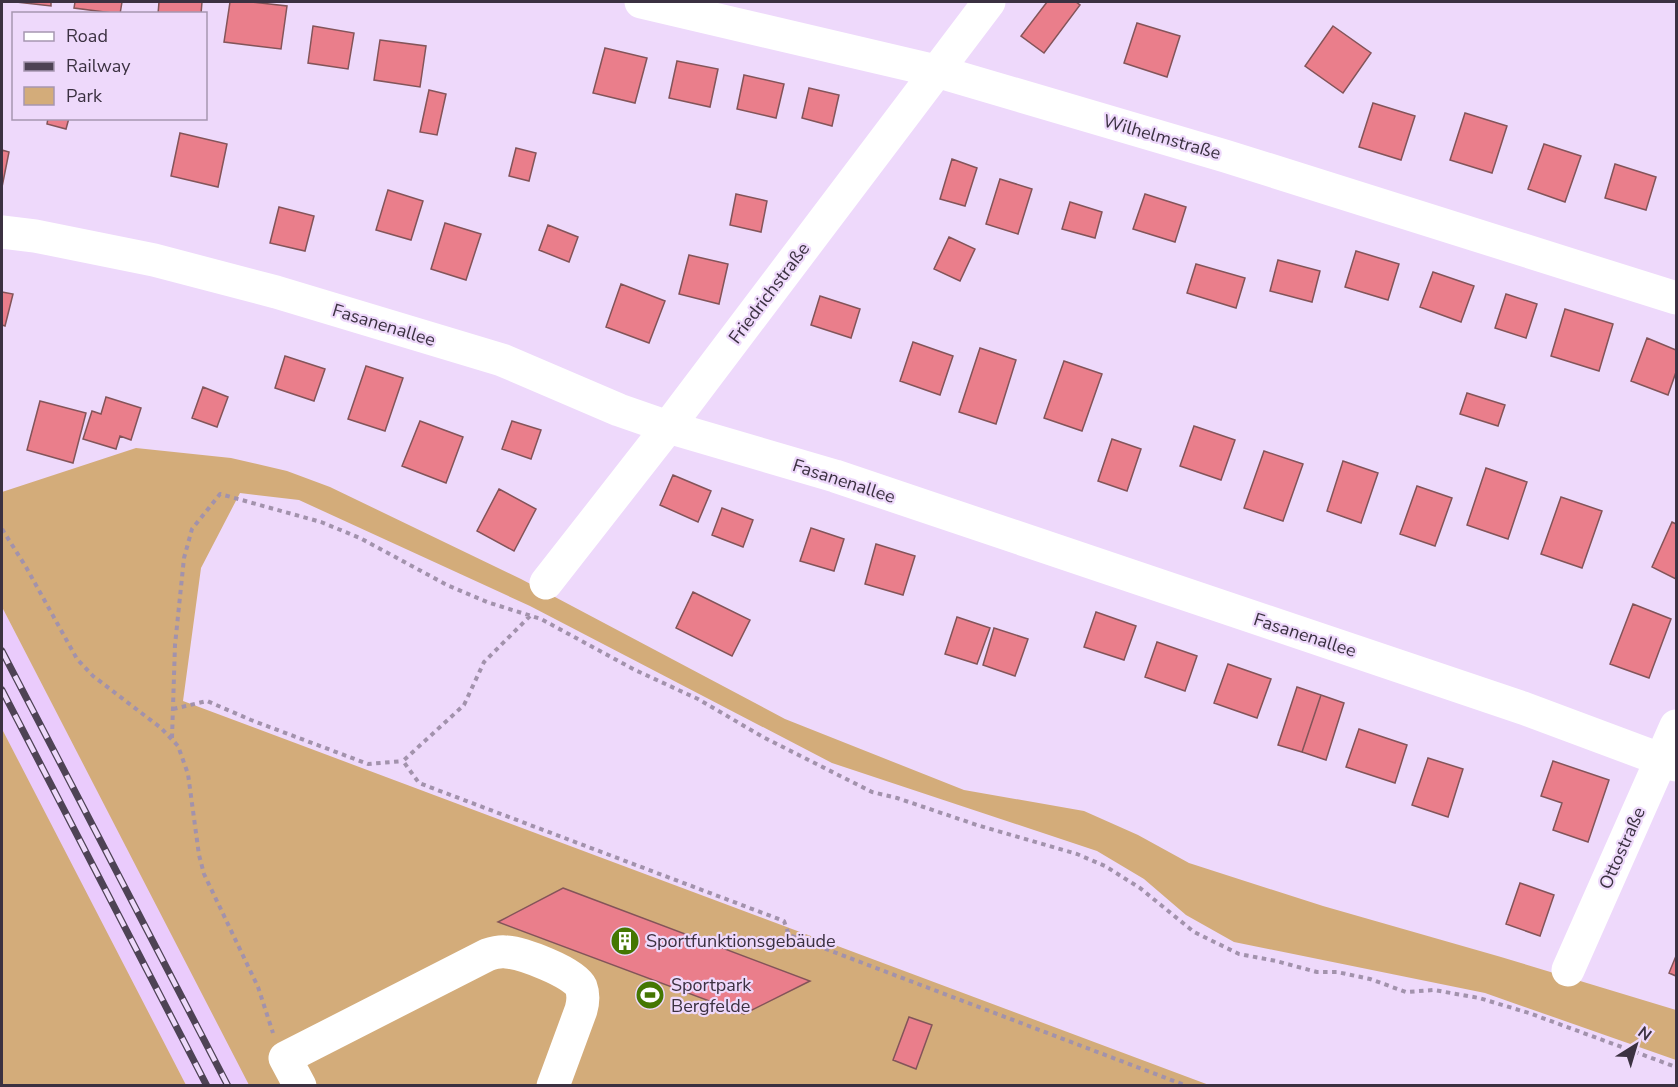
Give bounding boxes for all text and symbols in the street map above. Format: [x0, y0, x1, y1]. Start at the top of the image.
legend [12, 12, 207, 120]
text: Road [66, 24, 108, 48]
text: Railway [66, 54, 131, 78]
text: Park [66, 84, 103, 108]
street label: Wilhelmstraße [1100, 109, 1224, 165]
street label: Friedrichstraße [723, 237, 815, 349]
street label: Fasanenallee [330, 298, 438, 352]
street label: Fasanenallee [790, 453, 898, 509]
street label: Fasanenallee [1251, 607, 1359, 663]
street label: Ottostraße [1593, 803, 1651, 893]
building icon: Sportfunktionsgebäude [609, 925, 641, 957]
place label: Sportfunktionsgebäude [646, 929, 836, 953]
place label: Sportpark Bergfelde [671, 973, 752, 1018]
sports icon: Sportpark Bergfelde [634, 979, 666, 1011]
north arrow [1606, 1015, 1666, 1075]
text: N [1633, 1021, 1656, 1046]

